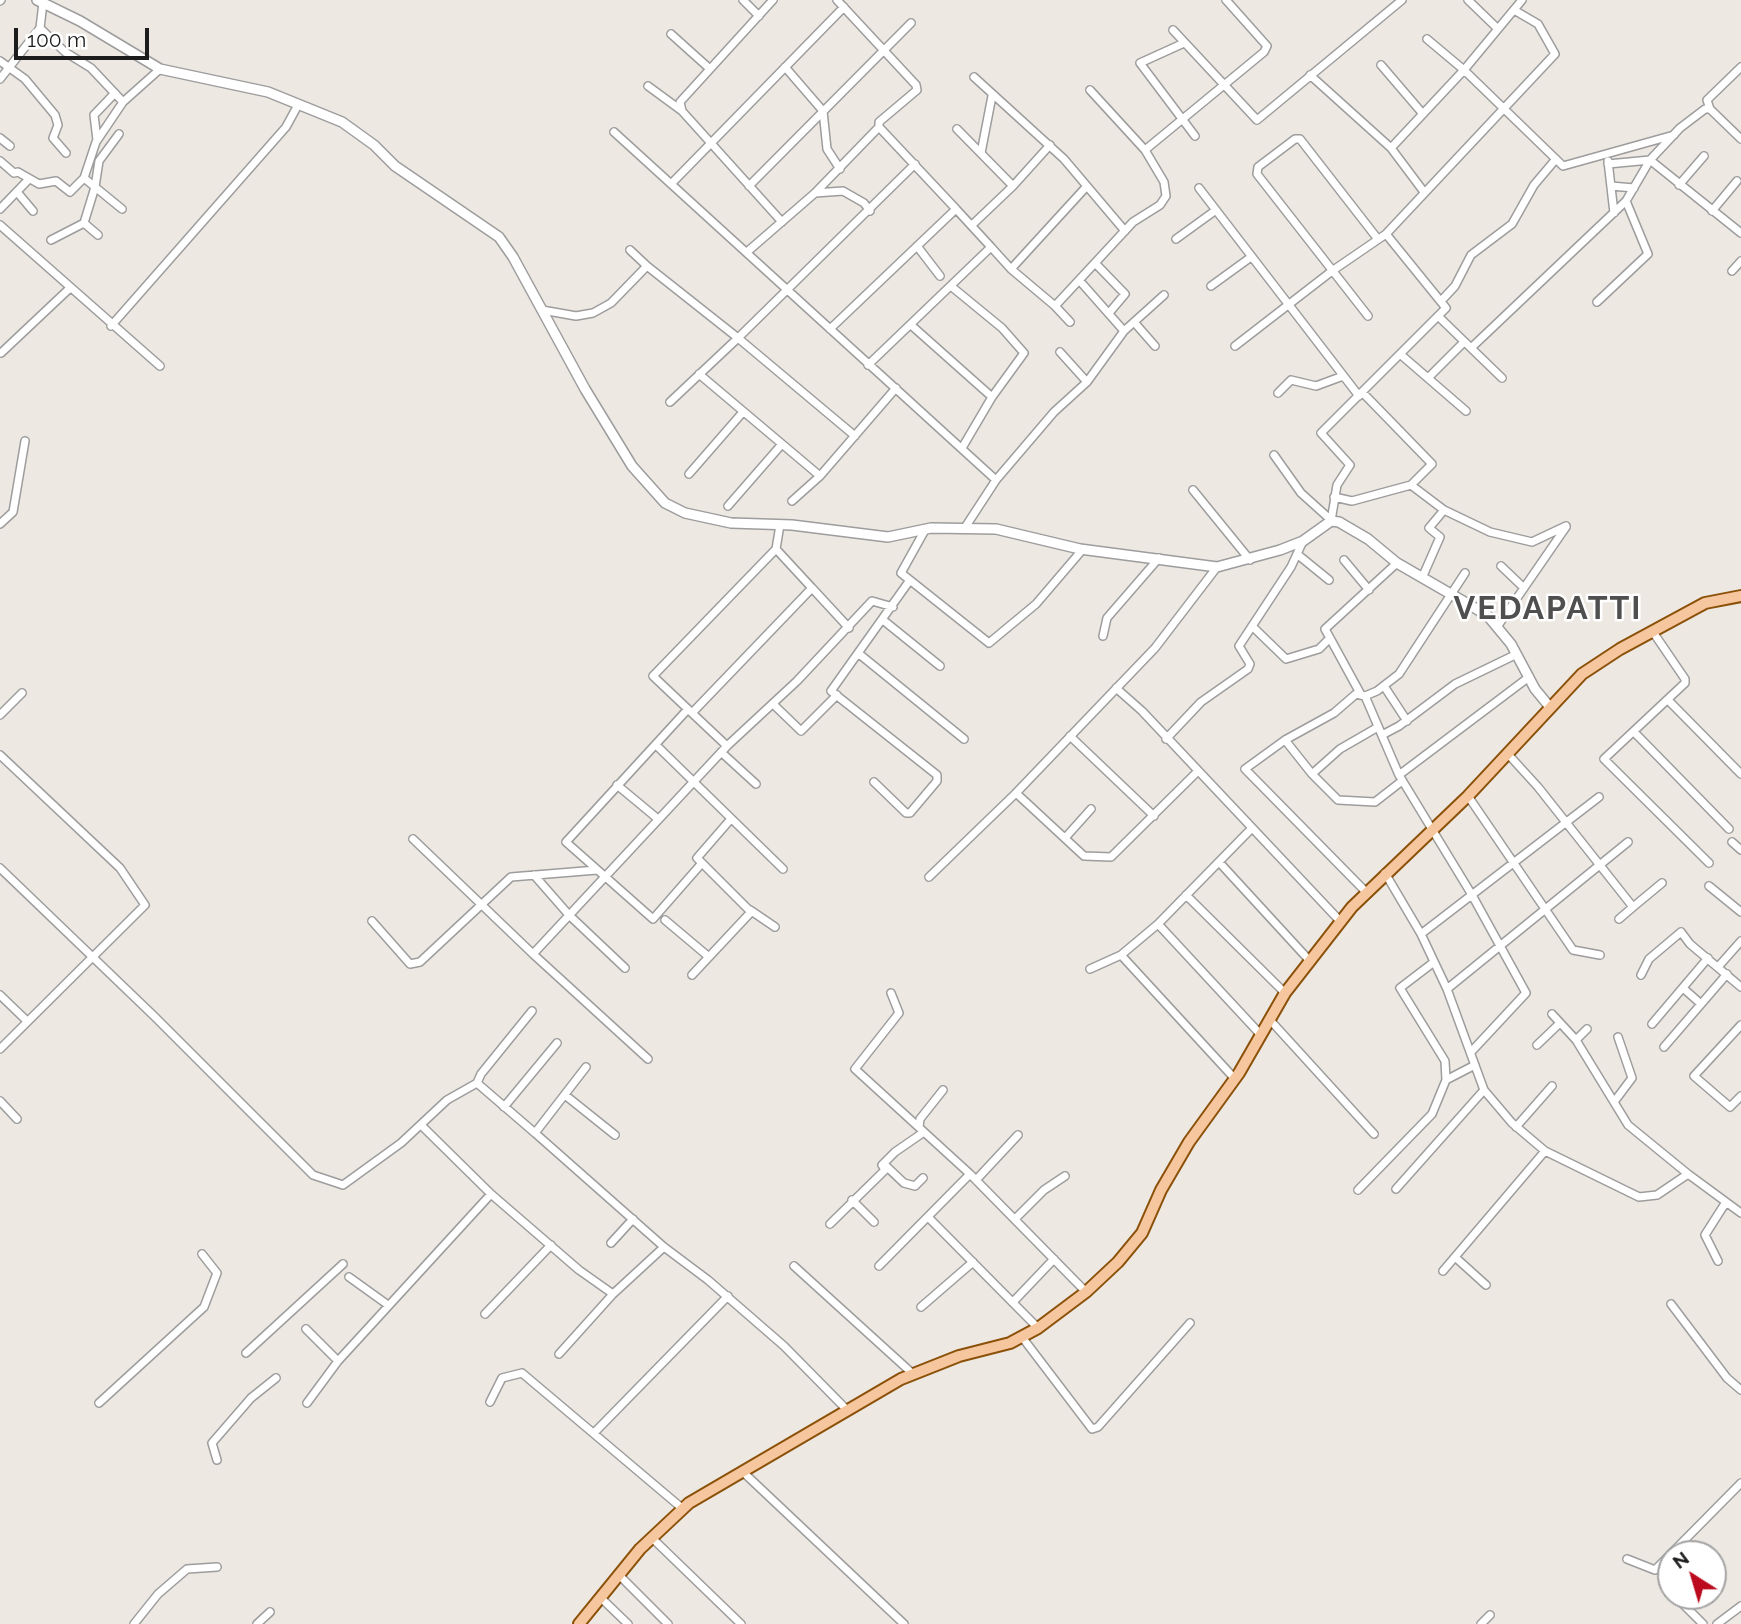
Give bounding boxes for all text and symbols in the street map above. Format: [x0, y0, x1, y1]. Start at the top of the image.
scale bar [18, 14, 152, 58]
text: 100 m [27, 27, 86, 52]
district label: VEDAPATTI [1455, 590, 1641, 628]
north arrow [1657, 1540, 1727, 1610]
text: N [1668, 1547, 1693, 1573]

